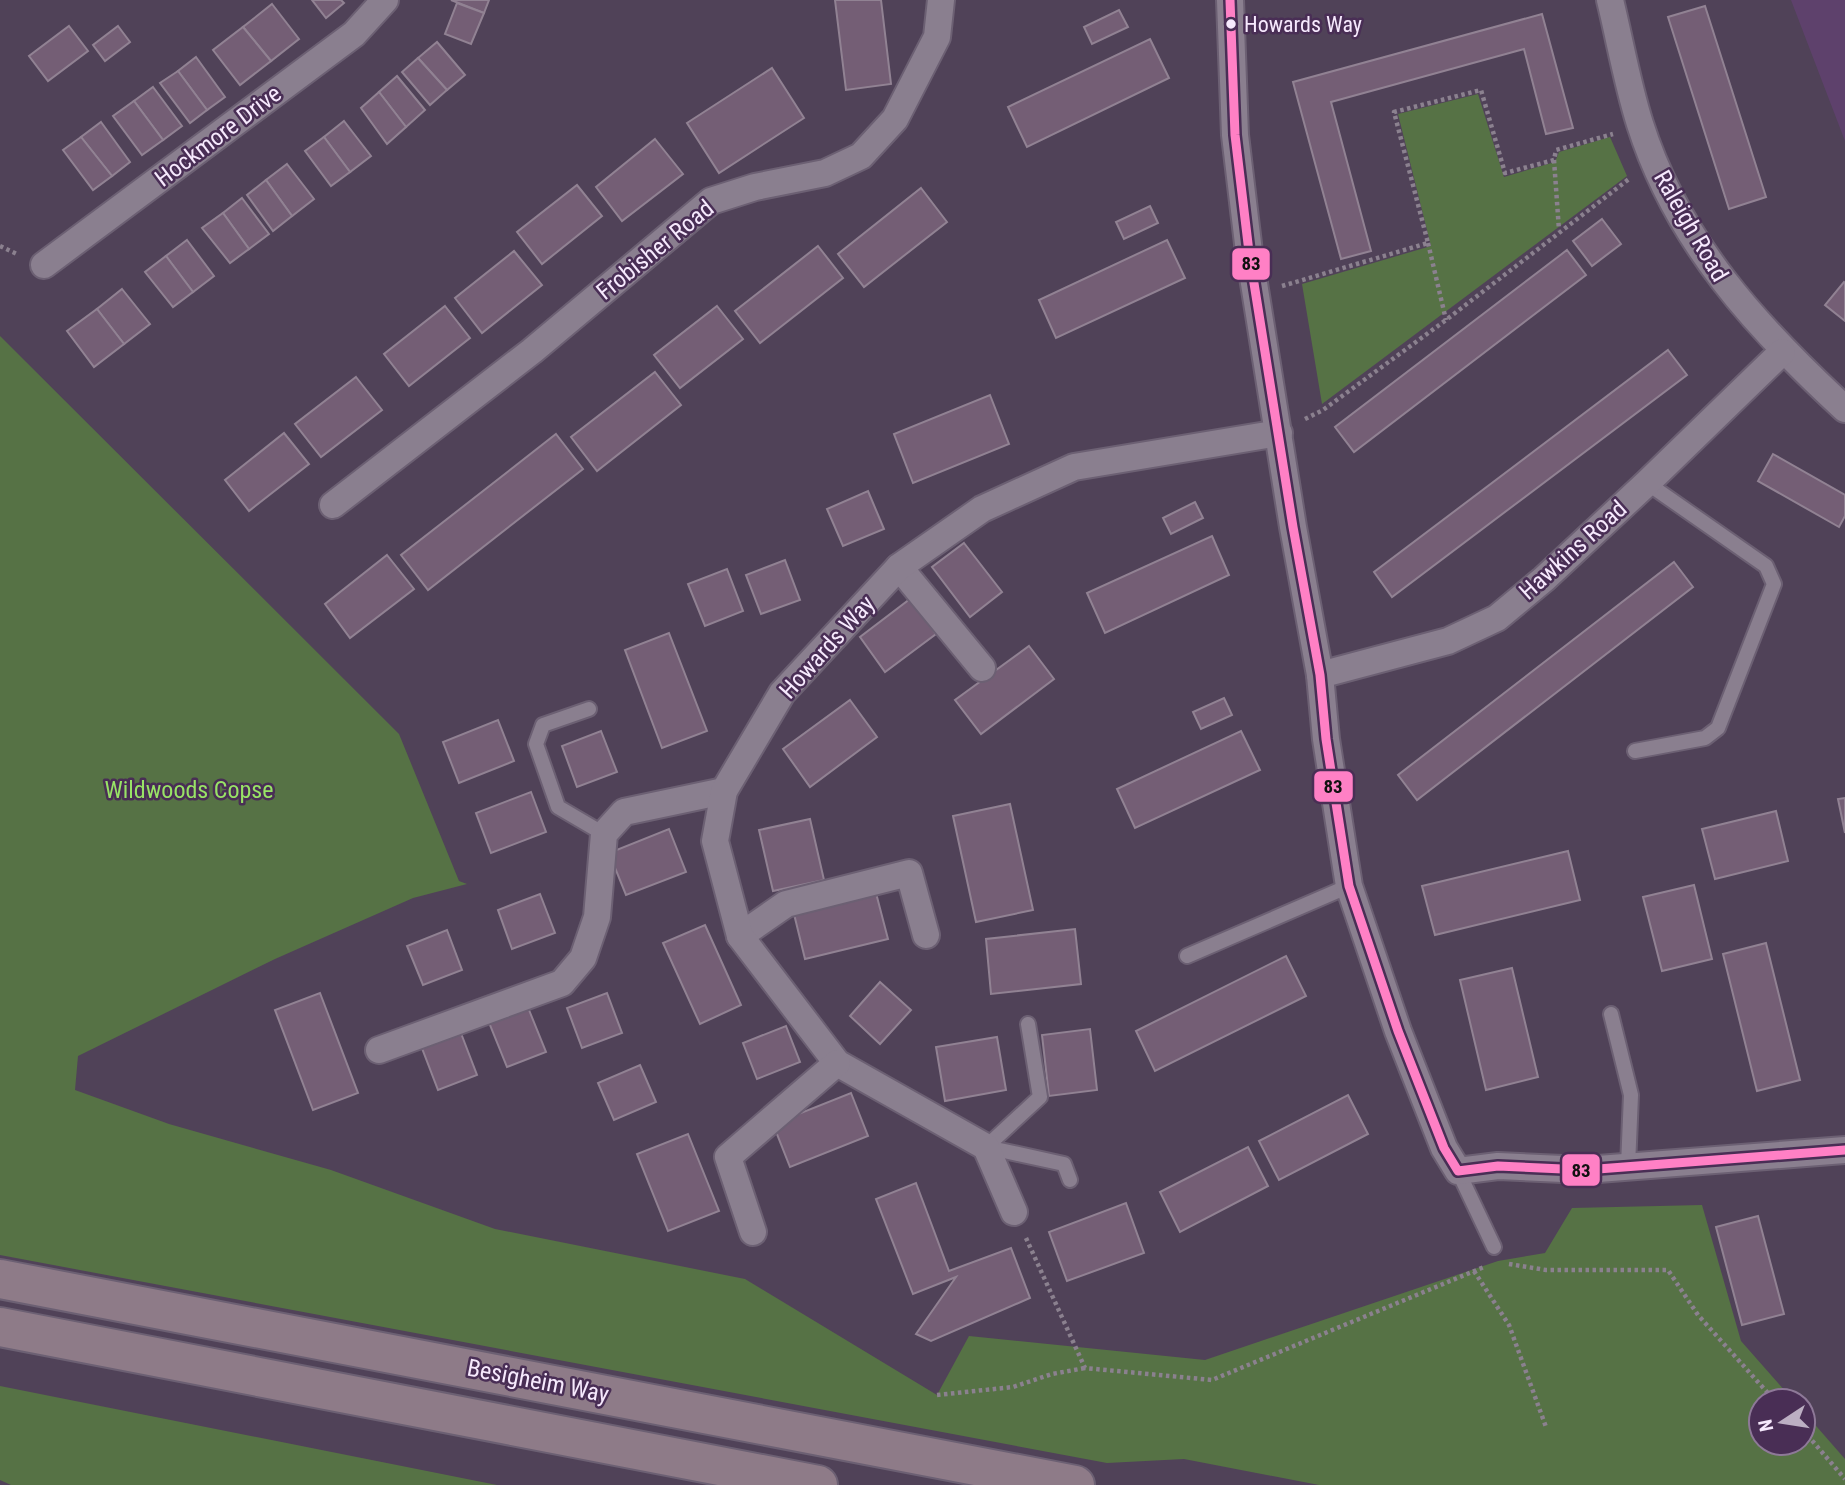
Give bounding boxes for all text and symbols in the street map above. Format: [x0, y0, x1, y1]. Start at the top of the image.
place label: Howards Way [1244, 12, 1362, 37]
marker: Howards Way [1224, 17, 1238, 31]
street label: Hockmore Drive [149, 79, 287, 193]
street label: Raleigh Road [1648, 165, 1734, 287]
street label: Frobisher Road [591, 194, 719, 306]
line badge: 83 [1231, 247, 1271, 281]
text: 83 [1241, 252, 1261, 275]
street label: Hawkins Road [1514, 495, 1632, 605]
street label: Howards Way [774, 590, 880, 704]
line badge: 83 [1313, 770, 1354, 803]
text: 83 [1323, 775, 1343, 798]
park label: Wildwoods Copse [105, 776, 273, 804]
line badge: 83 [1561, 1153, 1601, 1187]
text: 83 [1571, 1159, 1591, 1182]
street label: Besigheim Way [465, 1354, 611, 1408]
north arrow [1747, 1387, 1817, 1457]
text: N [1753, 1417, 1778, 1434]

